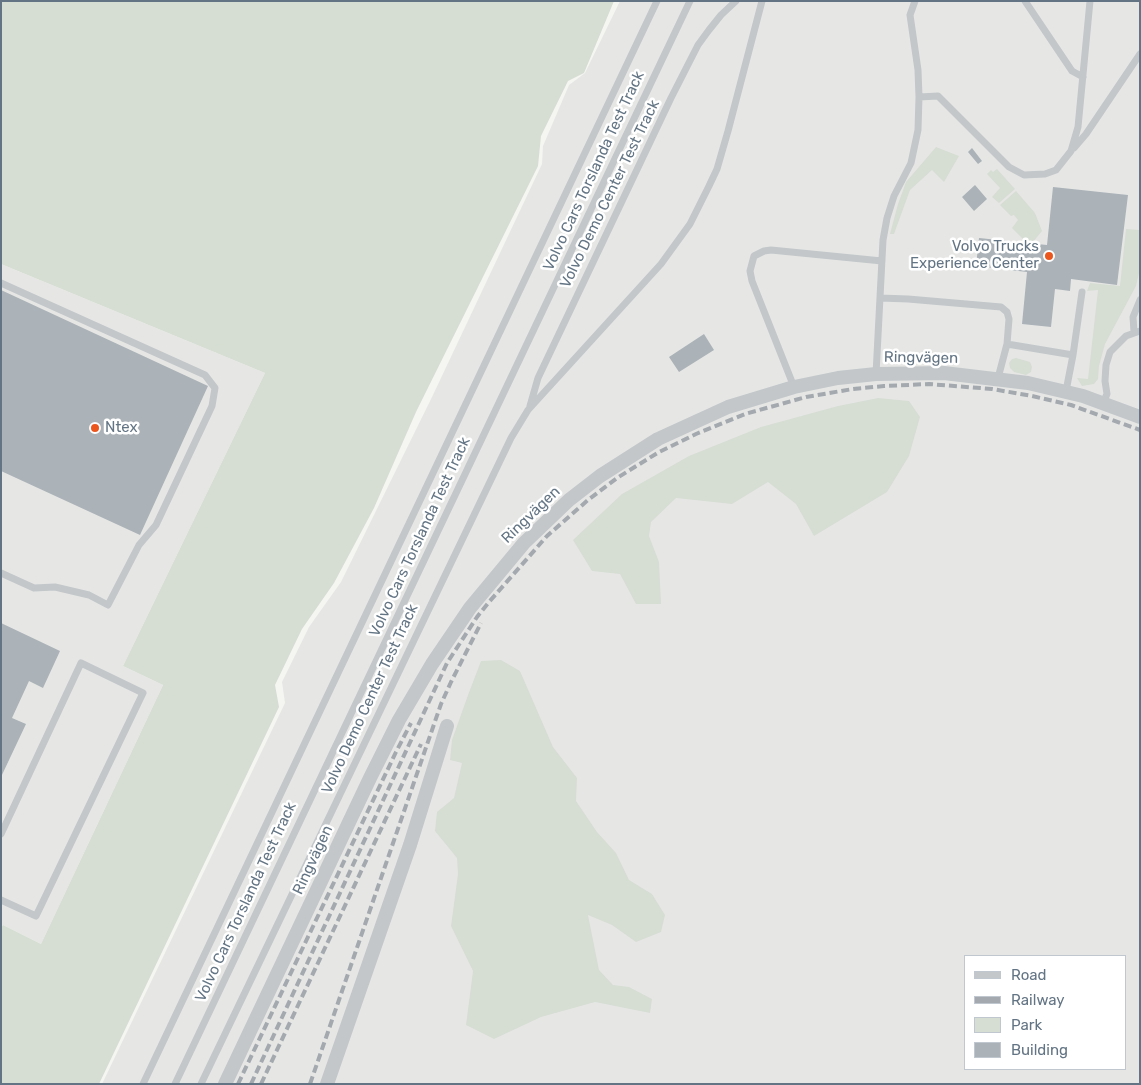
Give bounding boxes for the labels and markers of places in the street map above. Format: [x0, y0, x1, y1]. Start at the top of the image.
place label: Volvo Trucks Experience Center [910, 238, 1039, 273]
marker: Volvo Trucks Experience Center [1043, 250, 1055, 262]
place label: Ntex [105, 419, 138, 437]
marker: Ntex [89, 422, 101, 434]

